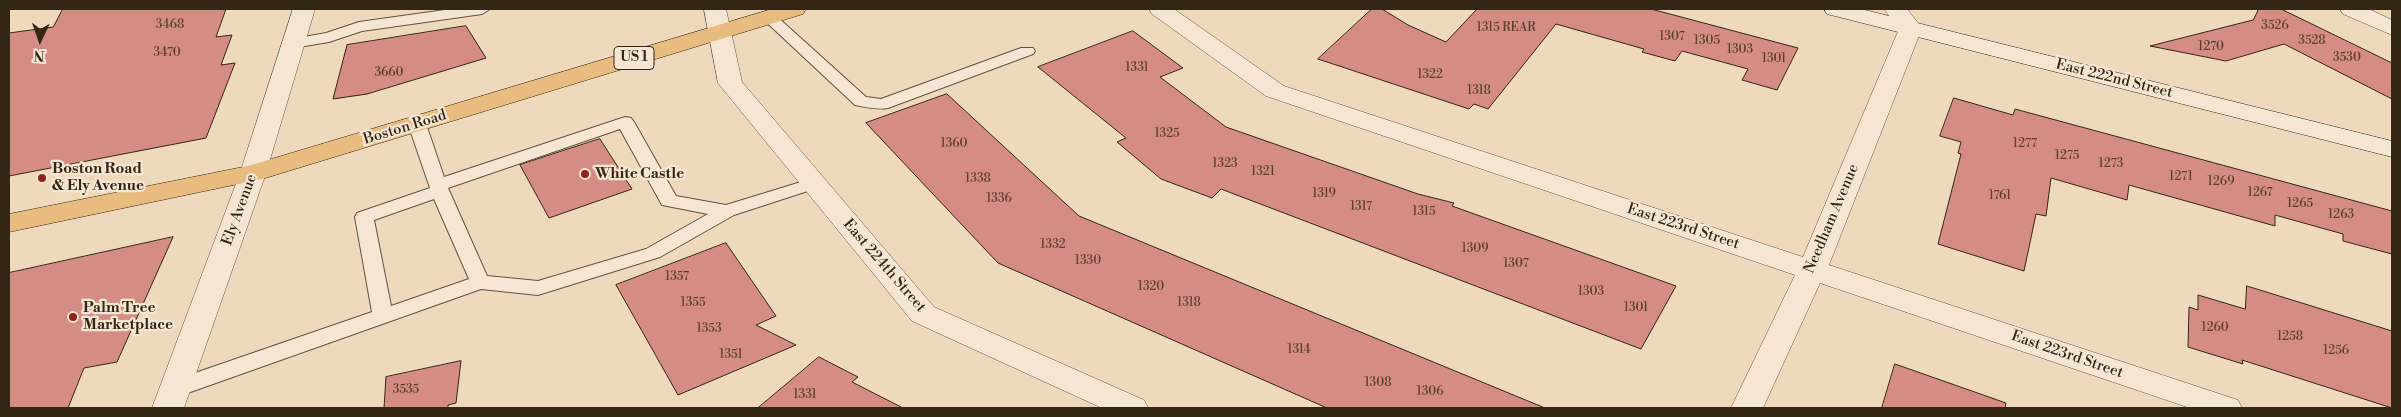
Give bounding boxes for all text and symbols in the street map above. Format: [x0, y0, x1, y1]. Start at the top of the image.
north arrow [15, 15, 65, 65]
house number: 3468 [156, 18, 184, 32]
house number: 3526 [2261, 19, 2289, 33]
house number: 1315 REAR [1477, 21, 1535, 35]
house number: 1307 [1659, 30, 1685, 44]
house number: 1305 [1694, 34, 1720, 48]
house number: 3528 [2298, 34, 2326, 48]
house number: 1270 [2198, 40, 2224, 54]
house number: 1303 [1727, 43, 1753, 57]
text: N [33, 46, 45, 64]
house number: 3470 [153, 46, 181, 60]
road number: US 1 [614, 46, 654, 70]
house number: 3530 [2333, 51, 2361, 65]
house number: 1301 [1762, 52, 1786, 66]
street label: East 222nd Street [2054, 56, 2174, 102]
house number: 1331 [1125, 61, 1149, 75]
house number: 3660 [374, 66, 404, 80]
house number: 1322 [1417, 68, 1443, 82]
house number: 1318 [1467, 84, 1491, 98]
street label: Boston Road [361, 107, 449, 149]
house number: 1325 [1154, 127, 1180, 141]
house number: 1360 [940, 137, 968, 151]
house number: 1277 [2013, 137, 2037, 151]
house number: 1275 [2055, 149, 2079, 163]
house number: 1323 [1212, 157, 1238, 171]
house number: 1273 [2099, 157, 2123, 171]
place label: Boston Road & Ely Avenue [52, 160, 144, 195]
street label: Needham Avenue [1801, 162, 1863, 276]
place label: White Castle [595, 165, 684, 183]
house number: 1321 [1251, 165, 1275, 179]
marker: White Castle [579, 168, 591, 180]
house number: 1271 [2169, 170, 2193, 184]
marker: Boston Road & Ely Avenue [36, 172, 48, 184]
street label: Ely Avenue [219, 172, 261, 248]
house number: 1338 [965, 172, 991, 186]
house number: 1269 [2208, 175, 2234, 189]
house number: 1267 [2248, 186, 2272, 200]
house number: 1319 [1312, 187, 1336, 201]
house number: 1761 [1989, 189, 2011, 203]
house number: 1336 [986, 192, 1012, 206]
house number: 1265 [2287, 197, 2313, 211]
house number: 1317 [1350, 200, 1372, 214]
street label: East 223rd Street [1625, 200, 1741, 254]
house number: 1315 [1412, 205, 1436, 219]
house number: 1263 [2328, 208, 2354, 222]
street label: East 224th Street [839, 216, 929, 316]
house number: 1332 [1040, 238, 1066, 252]
house number: 1309 [1461, 242, 1489, 256]
house number: 1330 [1075, 254, 1101, 268]
house number: 1307 [1503, 257, 1529, 271]
house number: 1357 [665, 270, 689, 284]
house number: 1320 [1138, 280, 1164, 294]
house number: 1303 [1578, 285, 1604, 299]
house number: 1355 [680, 296, 706, 310]
house number: 1318 [1177, 296, 1201, 310]
place label: Palm Tree Marketplace [83, 299, 173, 334]
house number: 1301 [1624, 301, 1648, 315]
marker: Palm Tree Marketplace [67, 311, 79, 323]
house number: 1260 [2201, 321, 2229, 335]
house number: 1353 [696, 322, 722, 336]
street label: East 223rd Street [2009, 327, 2125, 383]
house number: 1258 [2277, 330, 2303, 344]
house number: 1314 [1287, 343, 1311, 357]
house number: 1256 [2323, 344, 2349, 358]
house number: 1351 [719, 348, 743, 362]
house number: 1308 [1364, 376, 1392, 390]
house number: 3535 [393, 383, 419, 397]
house number: 1306 [1416, 385, 1444, 399]
house number: 1331 [793, 388, 817, 402]

